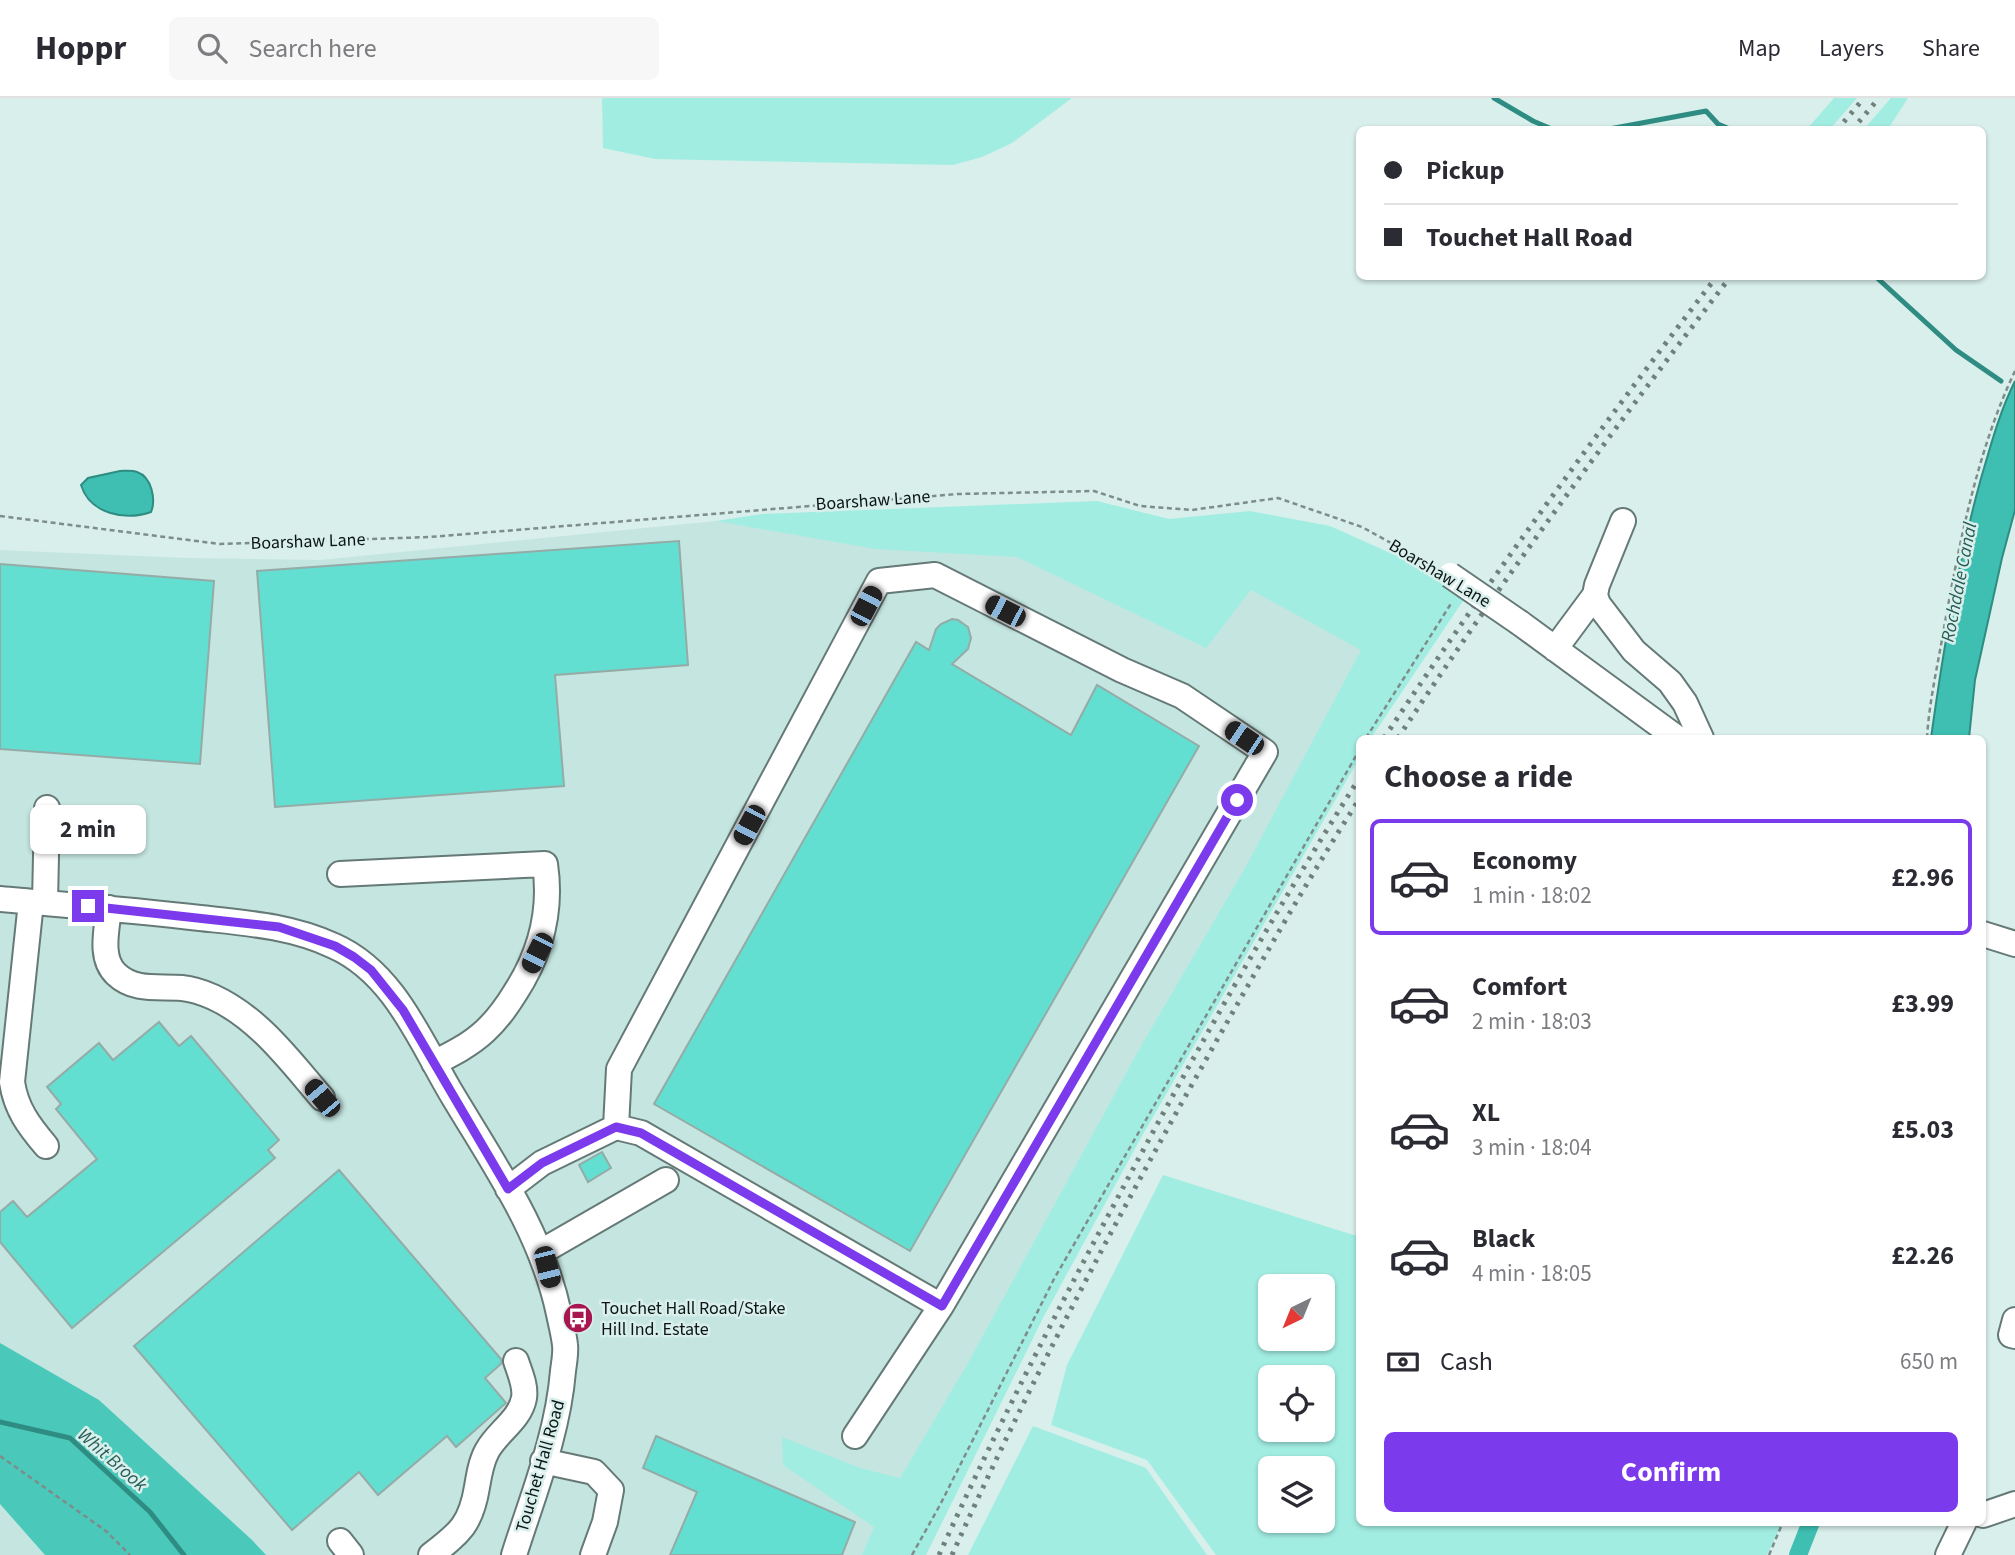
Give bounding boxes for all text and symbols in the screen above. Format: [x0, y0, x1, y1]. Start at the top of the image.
search box [169, 17, 659, 80]
text: Hoppr [35, 25, 127, 72]
icon: search [193, 29, 231, 67]
text: Search here [249, 30, 377, 67]
text: Map [1738, 31, 1781, 66]
text: Layers [1819, 31, 1884, 66]
text: Share [1922, 31, 1980, 66]
text: Pickup [1426, 152, 1504, 189]
text: Touchet Hall Road [1426, 219, 1633, 256]
street label: Boarshaw Lane [815, 484, 931, 517]
water label: Rochdale Canal [1935, 520, 1984, 645]
street label: Boarshaw Lane [250, 527, 366, 556]
street label: Boarshaw Lane [1384, 533, 1495, 614]
car [847, 583, 886, 629]
car [982, 592, 1029, 630]
car [1221, 718, 1268, 758]
text: Choose a ride [1384, 754, 1573, 800]
route start [1221, 784, 1253, 816]
car [730, 802, 769, 848]
callout: 2 min [30, 804, 146, 854]
text: 2 min [60, 813, 116, 846]
text: Economy [1472, 842, 1577, 879]
icon: car [1388, 846, 1451, 909]
text: £2.96 [1891, 859, 1954, 896]
text: 1 min · 18:02 [1472, 879, 1592, 912]
route end [72, 890, 104, 922]
car [519, 930, 556, 976]
text: Comfort [1472, 968, 1567, 1005]
icon: car [1388, 972, 1451, 1035]
text: £3.99 [1891, 985, 1954, 1022]
text: 2 min · 18:03 [1472, 1005, 1592, 1038]
car [301, 1075, 344, 1121]
text: XL [1472, 1094, 1500, 1131]
icon: car [1388, 1098, 1451, 1161]
text: £5.03 [1891, 1111, 1954, 1148]
text: 3 min · 18:04 [1472, 1131, 1592, 1164]
text: Black [1472, 1220, 1535, 1257]
icon: car [1388, 1224, 1451, 1287]
text: £2.26 [1891, 1237, 1954, 1274]
car [532, 1244, 563, 1290]
text: 4 min · 18:05 [1472, 1257, 1592, 1290]
north arrow [1258, 1274, 1335, 1351]
map controls [1258, 1274, 1335, 1533]
place label: Touchet Hall Road/Stake Hill Ind. Estate [601, 1296, 786, 1342]
bus stop icon: Touchet Hall Road/Stake Hill Ind. Estate [561, 1301, 595, 1335]
icon: cash [1384, 1343, 1422, 1381]
text: Cash [1440, 1343, 1493, 1380]
text: 650 m [1900, 1345, 1958, 1378]
button: locate [1258, 1365, 1335, 1442]
street label: Touchet Hall Road [510, 1397, 571, 1535]
water label: Whit Brook [71, 1422, 153, 1499]
button: Confirm [1384, 1432, 1958, 1512]
button: layers [1258, 1456, 1335, 1533]

